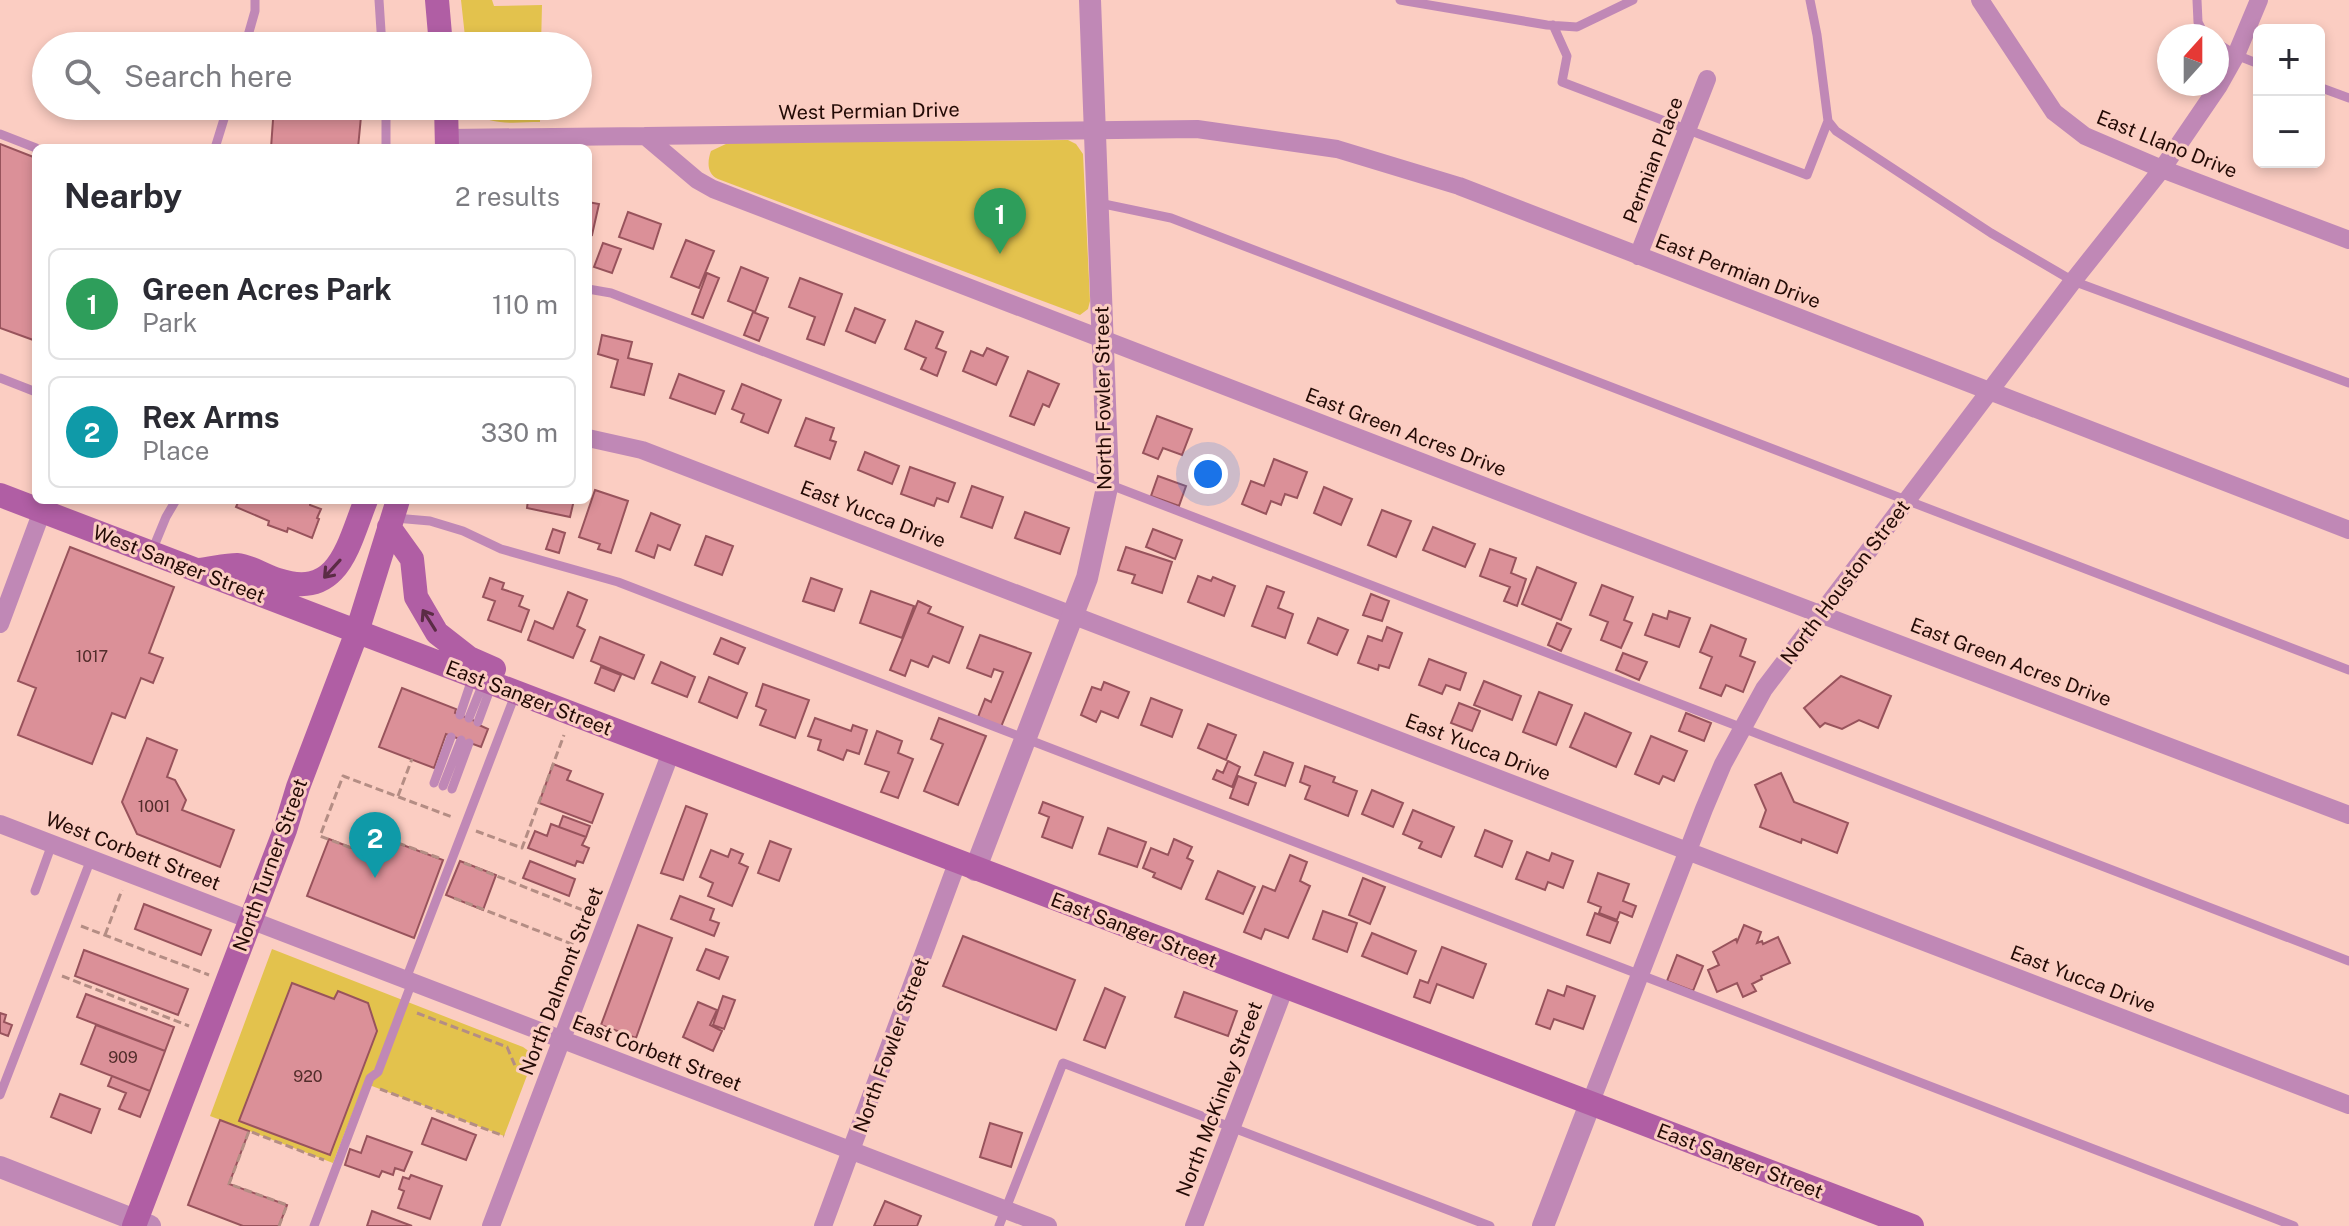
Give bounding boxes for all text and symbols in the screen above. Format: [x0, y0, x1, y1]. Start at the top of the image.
north arrow [2157, 24, 2229, 96]
map controls [2253, 24, 2325, 168]
button: + [2253, 24, 2325, 96]
search box [32, 32, 592, 120]
icon: search [60, 54, 104, 98]
text: Search here [124, 58, 292, 94]
street label: Permian Place [1618, 93, 1688, 227]
button: − [2253, 96, 2325, 168]
street label: West Permian Drive [778, 97, 960, 125]
street label: East Llano Drive [2093, 105, 2241, 183]
text: Nearby [64, 176, 182, 216]
text: 2 results [455, 181, 560, 212]
pin: 1 [974, 188, 1026, 254]
street label: East Permian Drive [1652, 228, 1824, 314]
text: Green Acres Park [142, 271, 392, 307]
text: 1 [86, 289, 98, 320]
text: 110 m [492, 289, 558, 320]
street label: North Fowler Street [1089, 306, 1117, 490]
text: Park [142, 307, 197, 338]
street label: East Green Acres Drive [1302, 383, 1510, 481]
text: Rex Arms [142, 399, 280, 435]
text: 2 [84, 417, 100, 448]
text: 330 m [481, 417, 558, 448]
text: Place [142, 435, 209, 466]
your location [1188, 454, 1228, 494]
street label: East Yucca Drive [797, 475, 949, 553]
street label: North Houston Street [1775, 495, 1915, 669]
street label: West Sanger Street [90, 520, 268, 608]
one-way arrow [324, 559, 342, 579]
one-way arrow [421, 609, 437, 632]
street label: East Green Acres Drive [1907, 613, 2115, 711]
house number: 1017 [76, 647, 108, 666]
street label: East Sanger Street [442, 655, 616, 741]
street label: East Yucca Drive [1402, 708, 1554, 786]
street label: North Turner Street [228, 775, 312, 955]
house number: 1001 [138, 797, 170, 816]
street label: West Corbett Street [42, 807, 224, 895]
pin: 2 [349, 812, 401, 878]
street label: North Dalmont Street [514, 884, 608, 1078]
street label: East Sanger Street [1047, 887, 1221, 973]
street label: East Yucca Drive [2007, 940, 2159, 1018]
street label: North Fowler Street [848, 954, 934, 1136]
street label: North McKinley Street [1171, 998, 1267, 1200]
street label: East Corbett Street [569, 1010, 745, 1096]
house number: 909 [108, 1048, 138, 1067]
house number: 920 [293, 1067, 323, 1086]
street label: East Sanger Street [1653, 1118, 1827, 1204]

